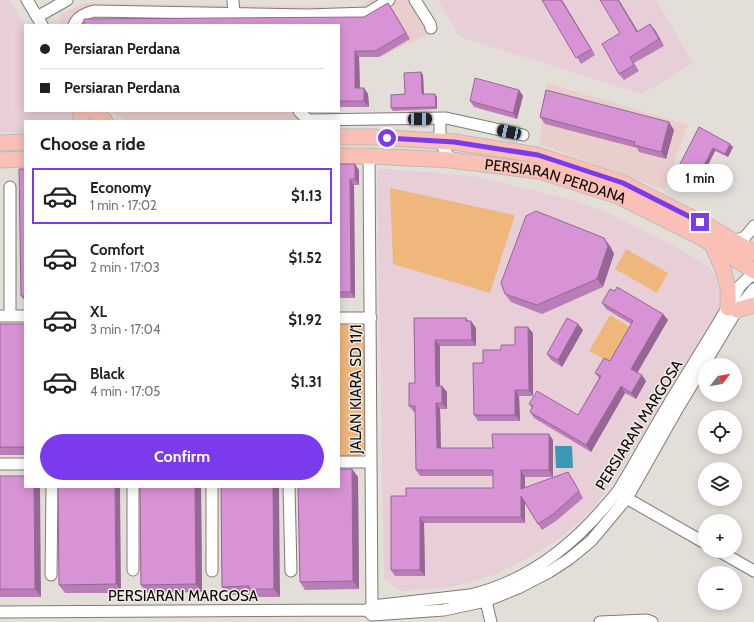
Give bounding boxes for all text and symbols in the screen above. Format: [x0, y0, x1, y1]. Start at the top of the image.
text: Persiaran Perdana [64, 40, 180, 58]
text: Persiaran Perdana [64, 79, 180, 97]
car [408, 113, 432, 125]
car [496, 124, 522, 140]
route start [378, 129, 396, 147]
text: Choose a ride [40, 133, 145, 155]
street label: PERSIARAN PERDANA [484, 155, 630, 208]
callout: 1 min [667, 164, 733, 192]
text: 1 min [685, 170, 715, 186]
icon: car [42, 178, 78, 214]
text: Economy [90, 179, 151, 197]
text: $1.13 [291, 187, 322, 205]
text: 1 min · 17:02 [90, 197, 157, 213]
route end [691, 213, 709, 231]
icon: car [42, 240, 78, 276]
text: Comfort [90, 241, 144, 259]
text: $1.52 [288, 249, 322, 267]
text: 2 min · 17:03 [90, 259, 160, 275]
icon: car [42, 302, 78, 338]
text: XL [90, 303, 107, 321]
text: $1.92 [288, 311, 322, 329]
text: 3 min · 17:04 [90, 321, 160, 337]
street label: JALAN KIARA SD 11/1 [347, 324, 365, 455]
street label: PERSIARAN MARGOSA [592, 356, 687, 493]
north arrow [698, 358, 742, 402]
map controls [698, 358, 742, 610]
icon: car [42, 364, 78, 400]
text: Black [90, 365, 125, 383]
text: $1.31 [291, 373, 322, 391]
text: 4 min · 17:05 [90, 383, 160, 399]
button: locate [698, 410, 742, 454]
button: Confirm [40, 434, 324, 480]
button: layers [698, 462, 742, 506]
button: + [698, 514, 742, 558]
button: − [698, 566, 742, 610]
street label: PERSIARAN MARGOSA [108, 587, 259, 605]

